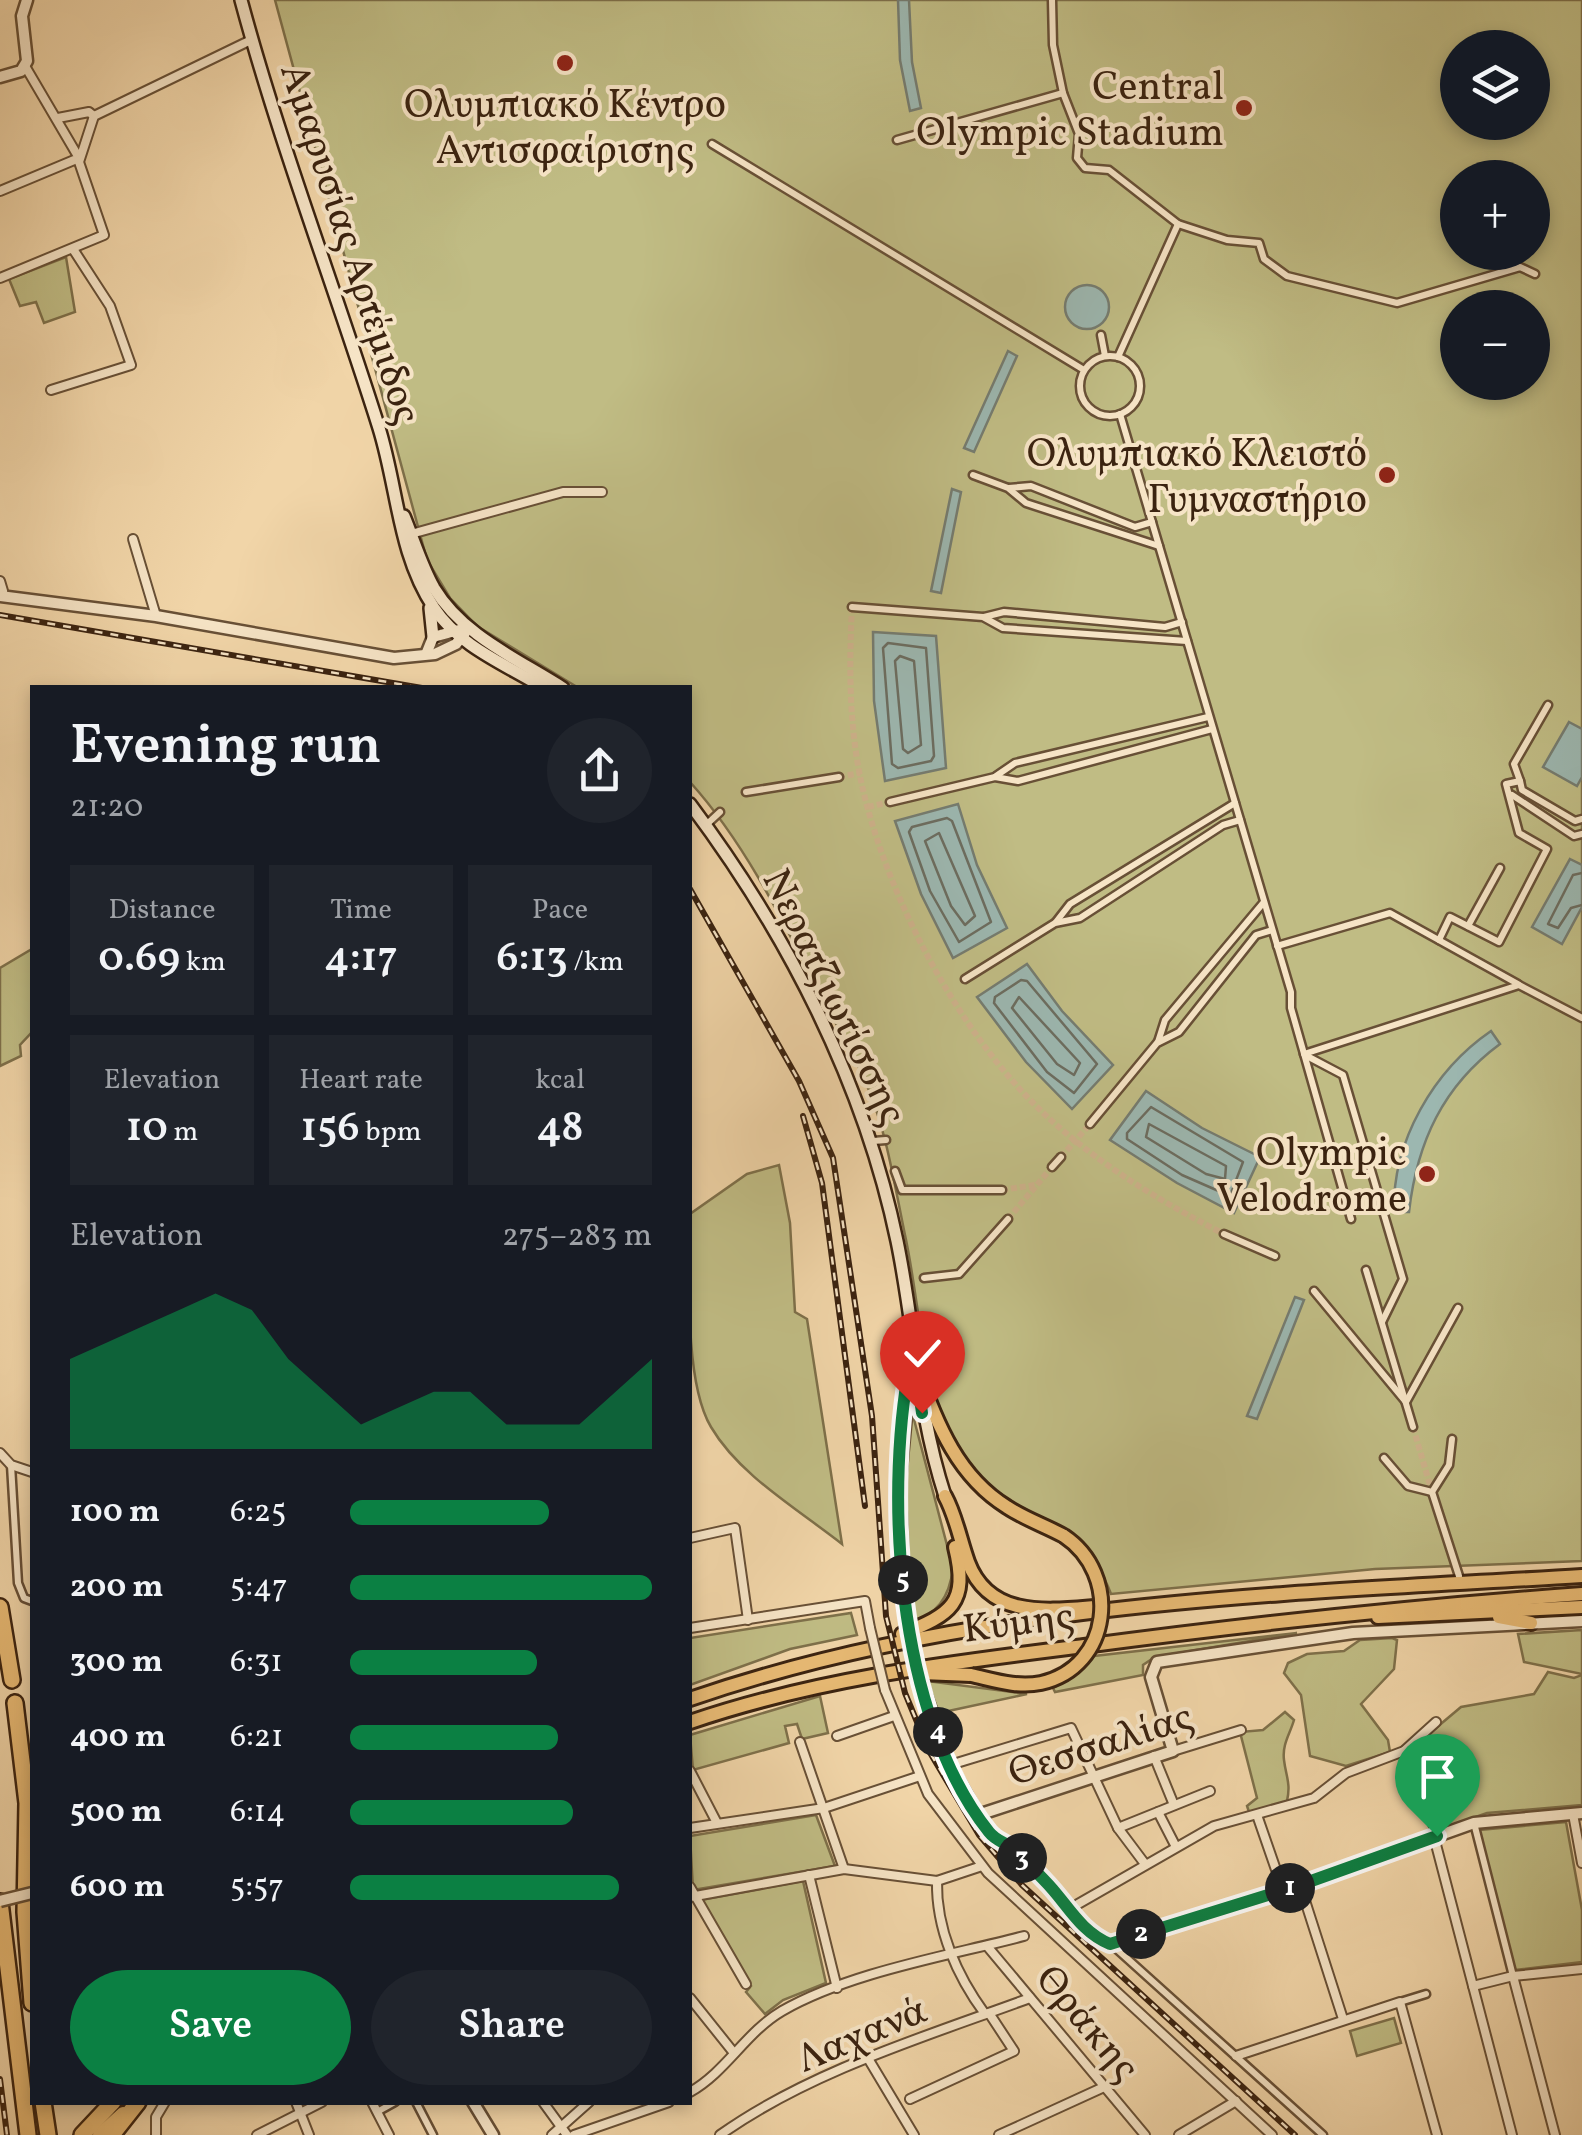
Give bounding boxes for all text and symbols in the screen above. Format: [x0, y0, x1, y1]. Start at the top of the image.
map controls [1440, 30, 1550, 400]
button: layers [1440, 30, 1550, 140]
marker: Ολυμπιακό Κέντρο Αντισφαίρισης [554, 52, 576, 74]
street label: Αμαρυσίας Αρτέμιδος [263, 57, 433, 432]
place label: Central Olympic Stadium [916, 61, 1224, 163]
place label: Ολυμπιακό Κέντρο Αντισφαίρισης [404, 79, 726, 181]
marker: Central Olympic Stadium [1233, 97, 1255, 119]
button: + [1440, 160, 1550, 270]
button: − [1440, 290, 1550, 400]
place label: Ολυμπιακό Κλειστό Γυμναστήριο [1027, 428, 1367, 530]
marker: Ολυμπιακό Κλειστό Γυμναστήριο [1376, 464, 1398, 486]
text: Evening run [70, 710, 382, 786]
button: share [547, 718, 652, 823]
text: 21:20 [70, 786, 143, 830]
street label: Νερατζιωτίσσης [746, 860, 919, 1135]
text: Distance [108, 891, 216, 930]
text: Time [330, 891, 392, 930]
text: Pace [532, 891, 588, 930]
text: 0.69 [98, 930, 180, 989]
text: 4:17 [324, 930, 398, 989]
text: 6:13 [496, 930, 568, 989]
text: km [180, 943, 226, 982]
text: /km [568, 943, 624, 982]
text: Elevation [104, 1061, 220, 1100]
text: Heart rate [299, 1061, 423, 1100]
text: kcal [535, 1061, 585, 1100]
text: 10 [126, 1100, 168, 1159]
text: 156 [301, 1100, 360, 1159]
text: 48 [536, 1100, 584, 1159]
text: m [168, 1113, 198, 1152]
text: bpm [360, 1113, 421, 1152]
place label: Olympic Velodrome [1216, 1127, 1407, 1229]
marker: Olympic Velodrome [1416, 1163, 1438, 1185]
text: Elevation [70, 1215, 203, 1259]
text: 275–283 m [502, 1215, 652, 1259]
pin [880, 1311, 965, 1414]
icon: check [895, 1326, 950, 1381]
text: 100 m [70, 1491, 160, 1535]
text: 6:25 [230, 1491, 286, 1535]
pin: 5 [878, 1555, 928, 1605]
text: 5 [896, 1560, 910, 1599]
text: 200 m [70, 1566, 164, 1610]
text: 5:47 [230, 1566, 288, 1610]
street label: Κύμης [960, 1590, 1077, 1660]
text: 300 m [70, 1641, 163, 1685]
text: 6:31 [230, 1641, 283, 1685]
street label: Θεσσαλίας [1002, 1691, 1201, 1803]
pin: 4 [913, 1707, 963, 1757]
text: 4 [930, 1712, 946, 1751]
text: 400 m [70, 1716, 166, 1760]
text: 6:21 [230, 1716, 283, 1760]
pin [1395, 1734, 1480, 1837]
icon: arrive [1410, 1749, 1465, 1804]
text: 500 m [70, 1791, 162, 1835]
text: 6:14 [230, 1791, 285, 1835]
pin: 3 [997, 1833, 1047, 1883]
text: 3 [1015, 1838, 1029, 1877]
pin: 1 [1265, 1863, 1315, 1913]
text: 600 m [70, 1866, 165, 1910]
text: 5:57 [230, 1866, 284, 1910]
text: 1 [1284, 1868, 1296, 1907]
pin: 2 [1116, 1909, 1166, 1959]
text: 2 [1134, 1914, 1148, 1953]
street label: Θράκης [1021, 1954, 1151, 2095]
button: Save [70, 1970, 351, 2085]
button: Share [371, 1970, 652, 2085]
street label: Λαχανά [789, 1984, 936, 2089]

